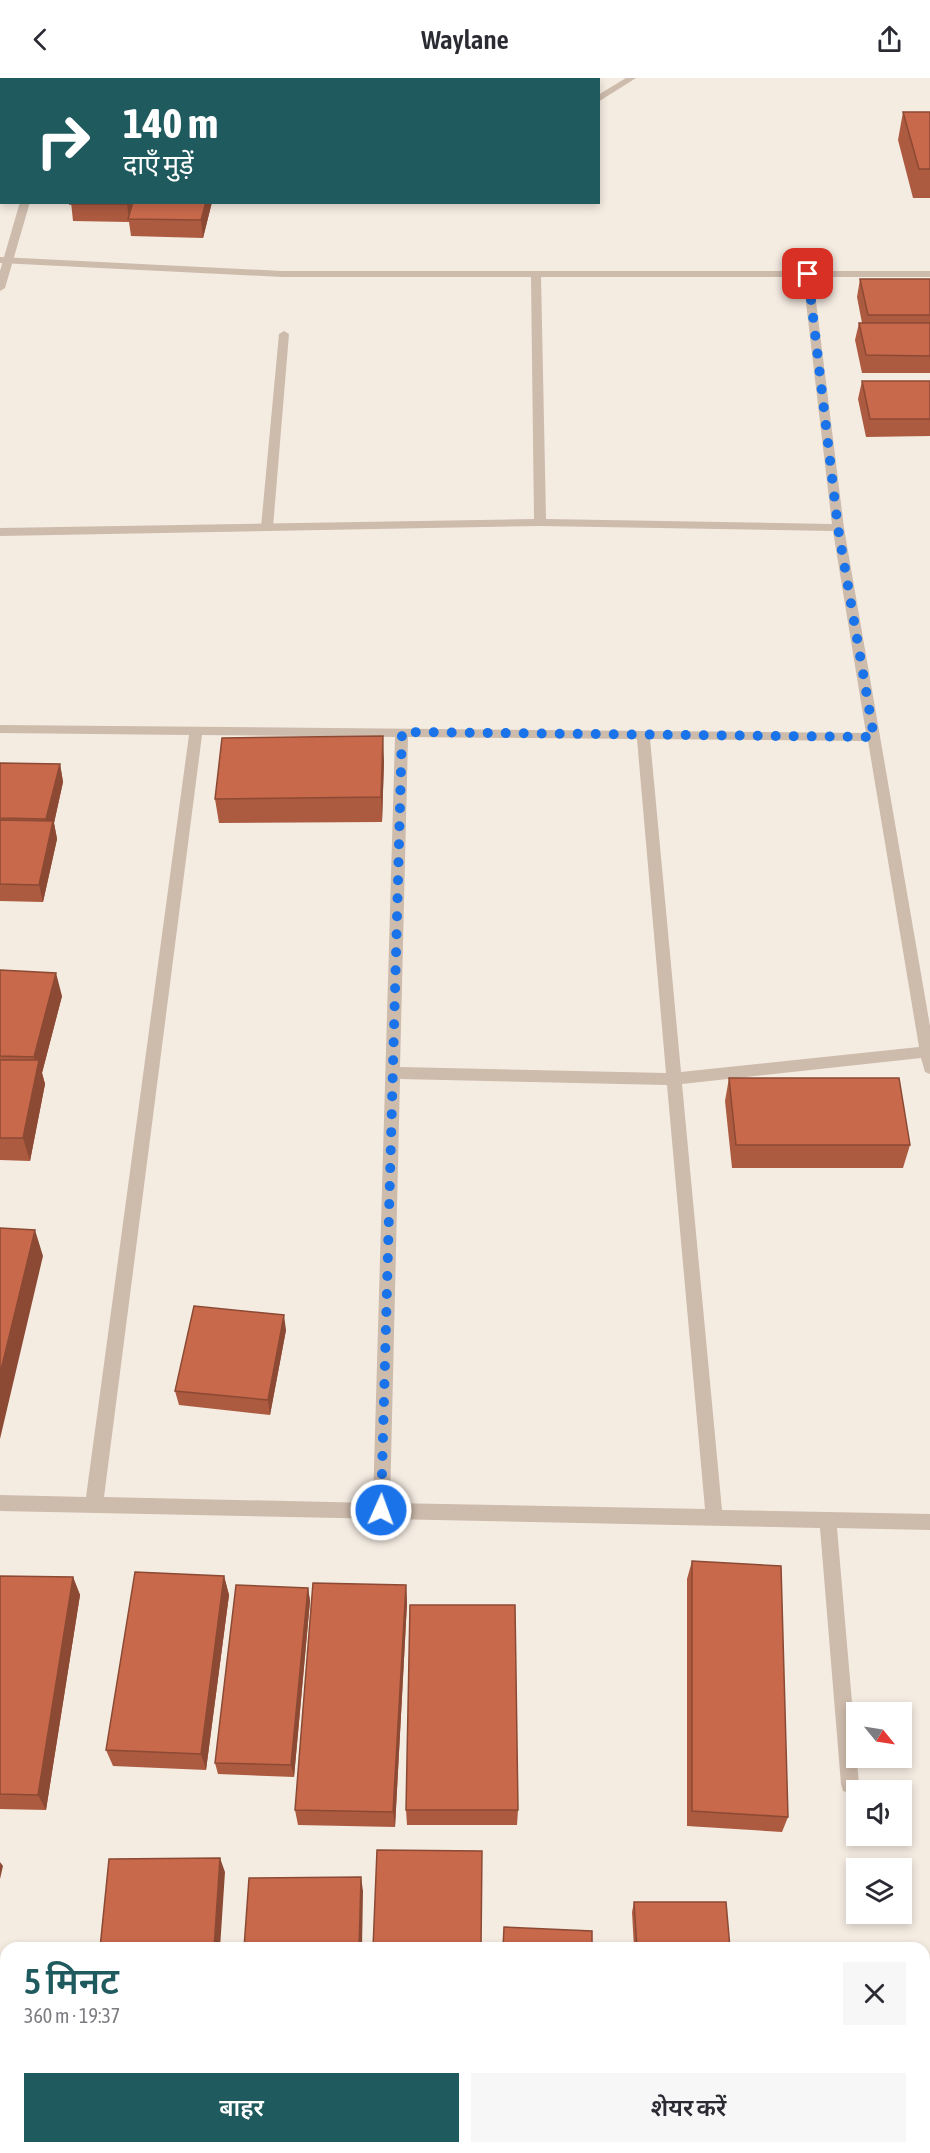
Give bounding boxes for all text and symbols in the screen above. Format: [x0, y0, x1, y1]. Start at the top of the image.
icon: back [24, 23, 57, 56]
icon: share [873, 23, 906, 56]
text: Waylane [421, 24, 509, 55]
text: 140 m [123, 99, 218, 147]
icon: right [24, 102, 102, 180]
text: दाएँ मुड़ें [123, 149, 194, 180]
pin [782, 248, 833, 299]
icon: arrive [791, 257, 824, 290]
position arrow [349, 1478, 413, 1542]
north arrow [846, 1702, 912, 1768]
map controls [846, 1702, 912, 1924]
button: sound [846, 1780, 912, 1846]
button: layers [846, 1858, 912, 1924]
text: 5 मिनट [24, 1960, 119, 2002]
button: close [843, 1962, 906, 2025]
text: 360 m · 19:37 [24, 2004, 120, 2027]
button: बाहर [24, 2073, 459, 2142]
button: शेयर करें [471, 2073, 906, 2142]

